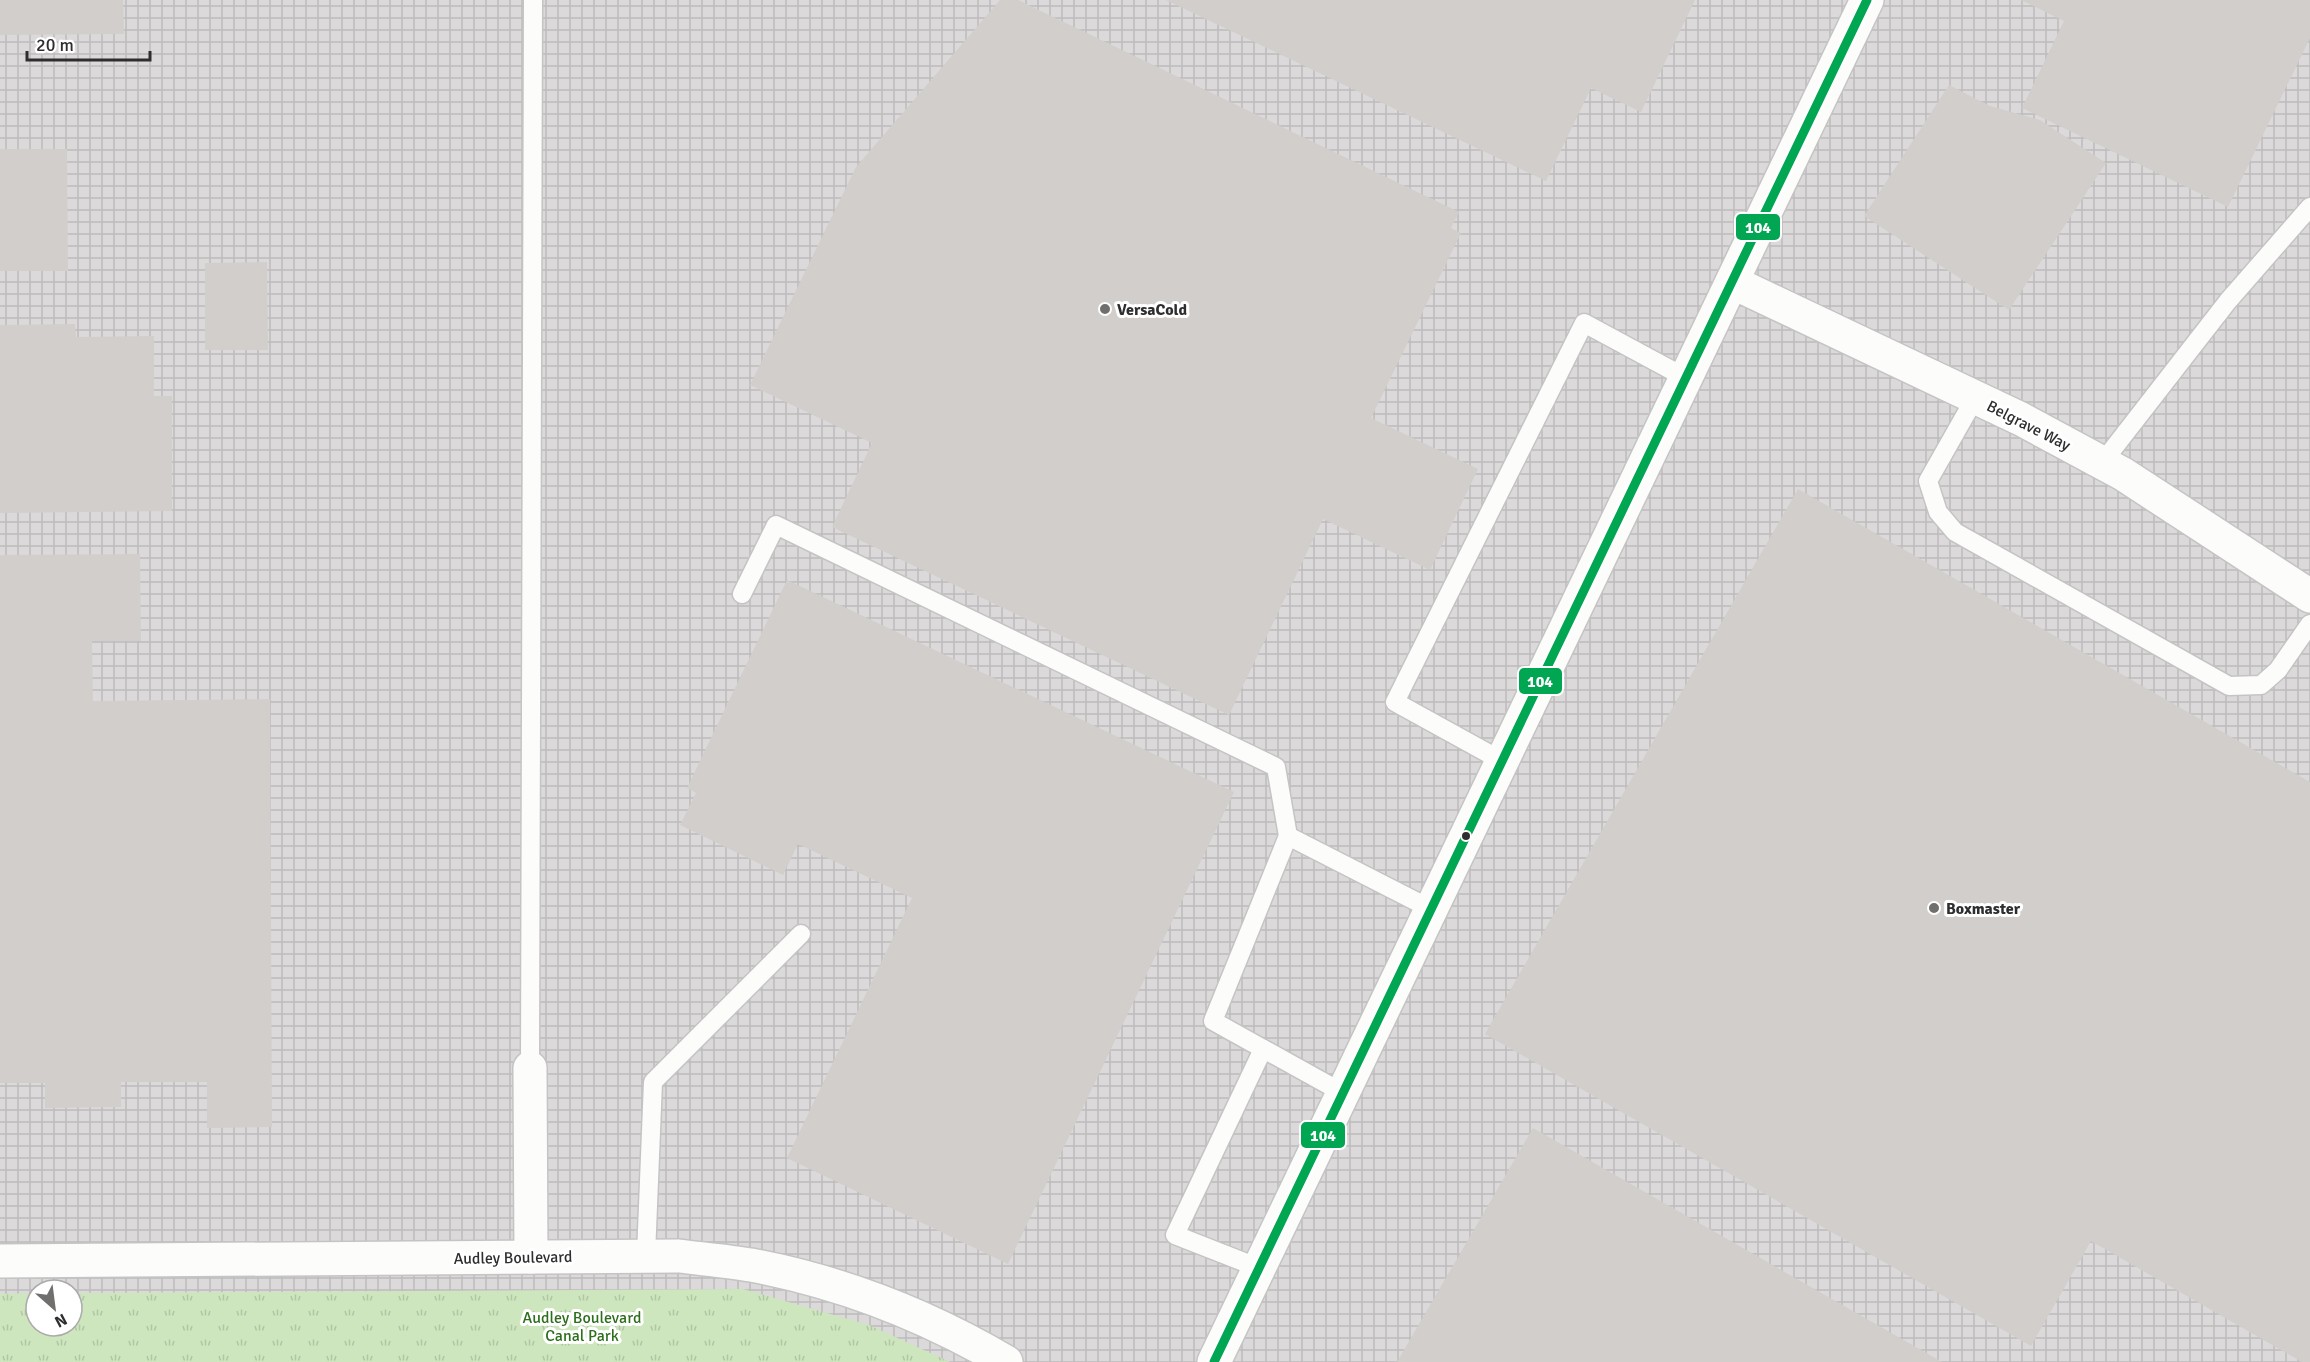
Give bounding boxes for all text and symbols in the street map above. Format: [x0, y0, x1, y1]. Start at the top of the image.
scale bar [27, 24, 150, 62]
text: 20 m [36, 34, 74, 56]
line badge: 104 [1735, 213, 1781, 241]
text: 104 [1745, 218, 1771, 238]
place label: VersaCold [1117, 300, 1187, 320]
marker: VersaCold [1098, 302, 1112, 316]
street label: Belgrave Way [1983, 396, 2074, 456]
line badge: 104 [1518, 667, 1563, 695]
text: 104 [1527, 672, 1553, 692]
unlabelled marker [1460, 830, 1472, 842]
place label: Boxmaster [1946, 899, 2021, 919]
marker: Boxmaster [1927, 901, 1941, 915]
line badge: 104 [1300, 1121, 1346, 1149]
text: 104 [1310, 1126, 1336, 1146]
street label: Audley Boulevard [453, 1247, 573, 1269]
north arrow [24, 1278, 84, 1338]
park label: Audley Boulevard Canal Park [523, 1308, 641, 1346]
text: N [51, 1309, 70, 1332]

